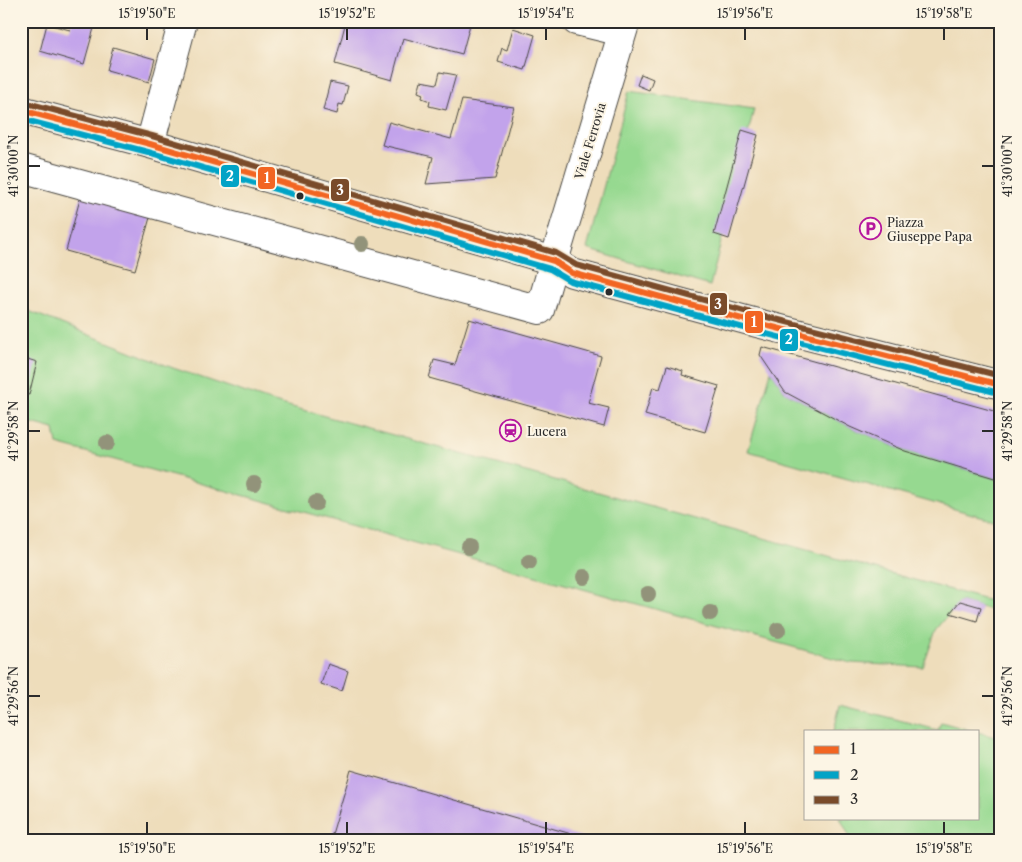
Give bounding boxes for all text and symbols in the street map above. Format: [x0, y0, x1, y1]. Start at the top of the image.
text: 15°19'50"E [118, 6, 176, 21]
text: 15°19'52"E [319, 6, 375, 21]
text: 15°19'54"E [518, 6, 574, 21]
text: 15°19'56"E [717, 6, 773, 21]
text: 15°19'58"E [916, 6, 972, 21]
street label: Viale Ferrovia [571, 100, 609, 182]
text: 41°30'00"N [6, 135, 21, 197]
text: 41°30'00"N [1000, 135, 1015, 197]
line badge: 2 [220, 164, 240, 188]
line badge: 1 [257, 166, 276, 190]
text: 2 [226, 167, 234, 185]
text: 1 [264, 169, 271, 187]
line badge: 3 [330, 178, 350, 202]
text: 3 [336, 181, 344, 199]
unlabelled marker [295, 191, 305, 201]
place label: Piazza Giuseppe Papa [887, 215, 973, 244]
parking icon: Piazza Giuseppe Papa [859, 217, 883, 241]
unlabelled marker [604, 287, 614, 297]
line badge: 3 [709, 292, 728, 316]
text: 3 [714, 295, 722, 313]
line badge: 1 [744, 310, 764, 334]
text: 1 [751, 313, 758, 331]
line badge: 2 [779, 328, 799, 352]
text: 2 [785, 330, 793, 348]
text: 41°29'58"N [6, 401, 21, 461]
text: 41°29'58"N [1000, 401, 1015, 461]
station icon: Lucera [499, 419, 523, 443]
place label: Lucera [527, 424, 567, 439]
text: 41°29'56"N [6, 666, 21, 726]
text: 41°29'56"N [1000, 666, 1015, 726]
legend [804, 730, 980, 820]
text: 1 [850, 739, 857, 758]
text: 2 [850, 765, 859, 784]
text: 3 [850, 789, 858, 808]
text: 15°19'50"E [118, 841, 176, 856]
text: 15°19'52"E [319, 841, 375, 856]
text: 15°19'54"E [518, 841, 574, 856]
text: 15°19'56"E [717, 841, 773, 856]
text: 15°19'58"E [916, 841, 972, 856]

